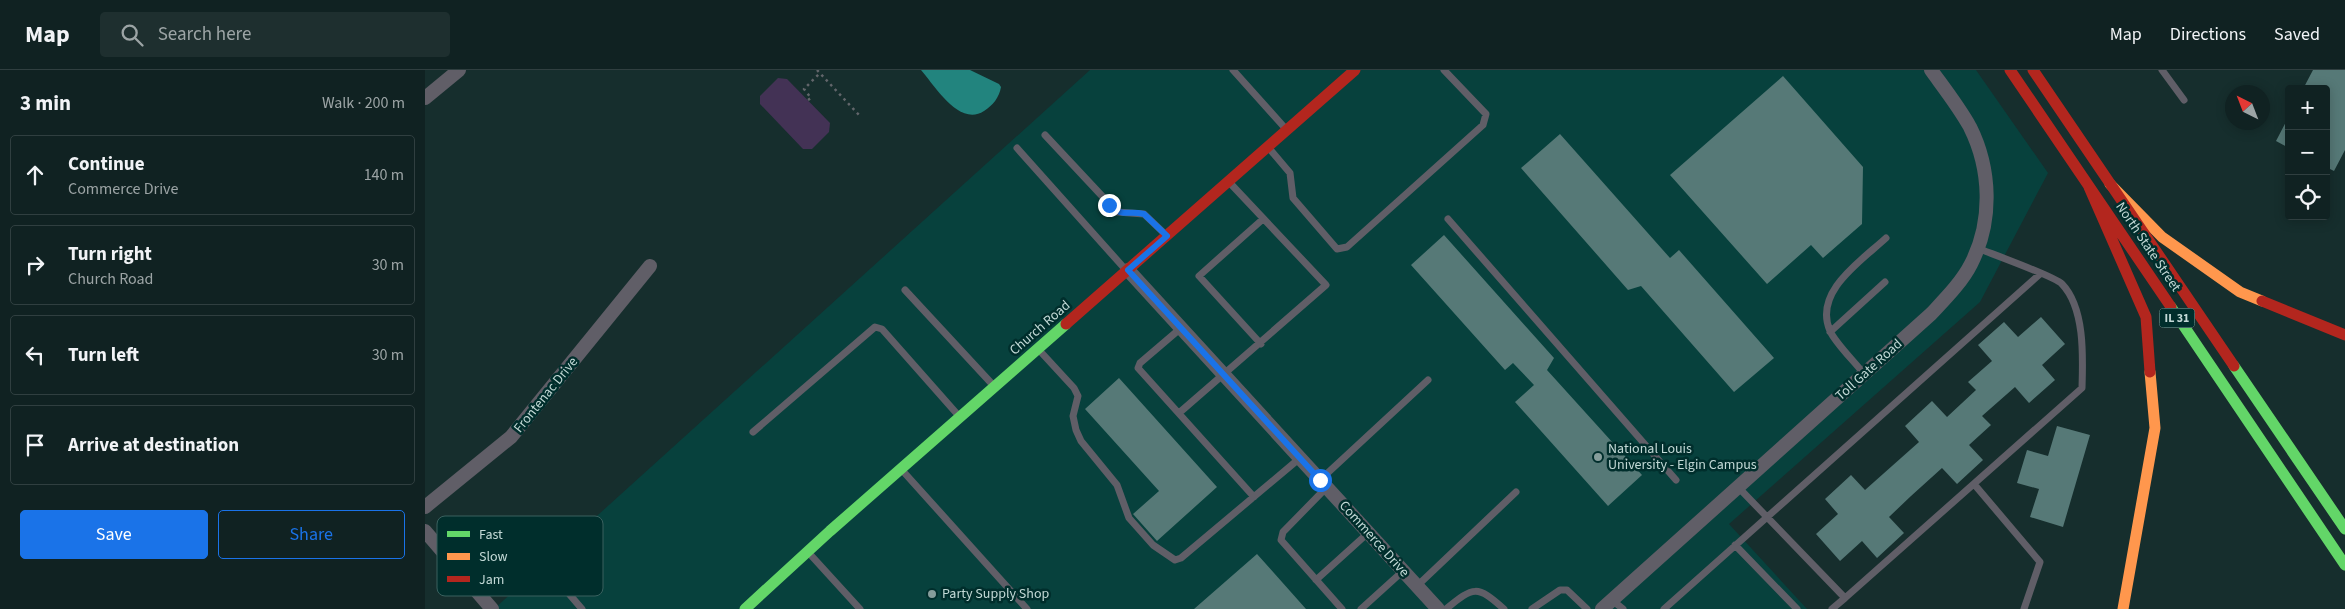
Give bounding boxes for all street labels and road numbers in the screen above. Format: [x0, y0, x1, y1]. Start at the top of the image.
street label: North State Street [2111, 198, 2186, 296]
street label: Church Road [1005, 296, 1075, 360]
road number: IL 31 [2159, 308, 2195, 328]
street label: Toll Gate Road [1831, 334, 1907, 406]
street label: Frontenac Drive [509, 353, 583, 437]
street label: Commerce Drive [1334, 496, 1414, 582]

